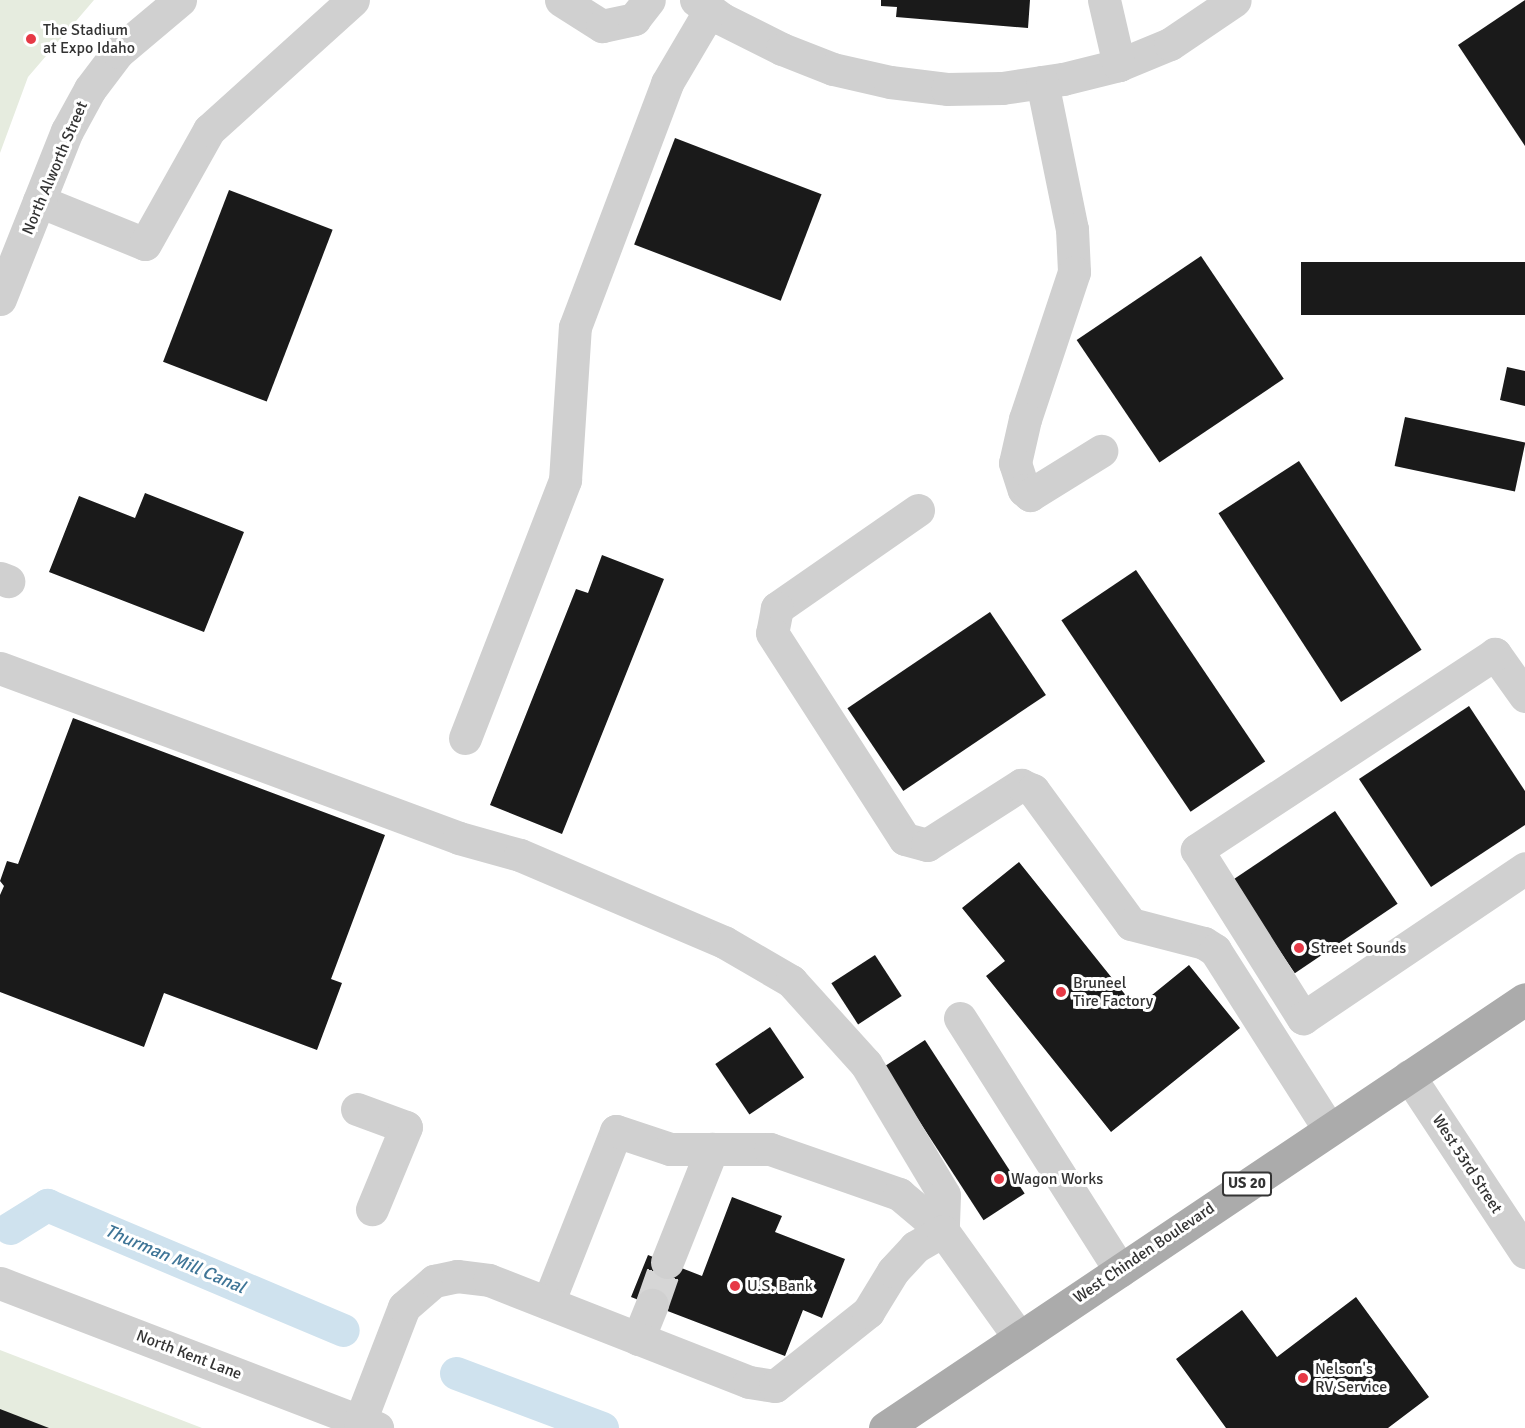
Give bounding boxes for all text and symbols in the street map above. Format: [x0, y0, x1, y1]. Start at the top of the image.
place label: The Stadium at Expo Idaho [43, 20, 135, 58]
marker: The Stadium at Expo Idaho [24, 32, 38, 46]
street label: North Alworth Street [18, 99, 92, 237]
place label: Street Sounds [1311, 938, 1406, 958]
marker: Street Sounds [1292, 941, 1306, 955]
place label: Bruneel Tire Factory [1073, 973, 1153, 1011]
marker: Bruneel Tire Factory [1054, 985, 1068, 999]
street label: West 53rd Street [1428, 1111, 1506, 1217]
place label: Wagon Works [1011, 1169, 1103, 1189]
marker: Wagon Works [992, 1172, 1006, 1186]
road number: US 20 [1222, 1172, 1272, 1196]
street label: West Chinden Boulevard [1070, 1199, 1218, 1307]
water label: Thurman Mill Canal [102, 1220, 248, 1298]
place label: U.S. Bank [747, 1276, 813, 1296]
marker: U.S. Bank [728, 1279, 742, 1293]
street label: North Kent Lane [134, 1326, 244, 1384]
place label: Nelson's RV Service [1315, 1359, 1387, 1397]
marker: Nelson's RV Service [1296, 1371, 1310, 1385]

